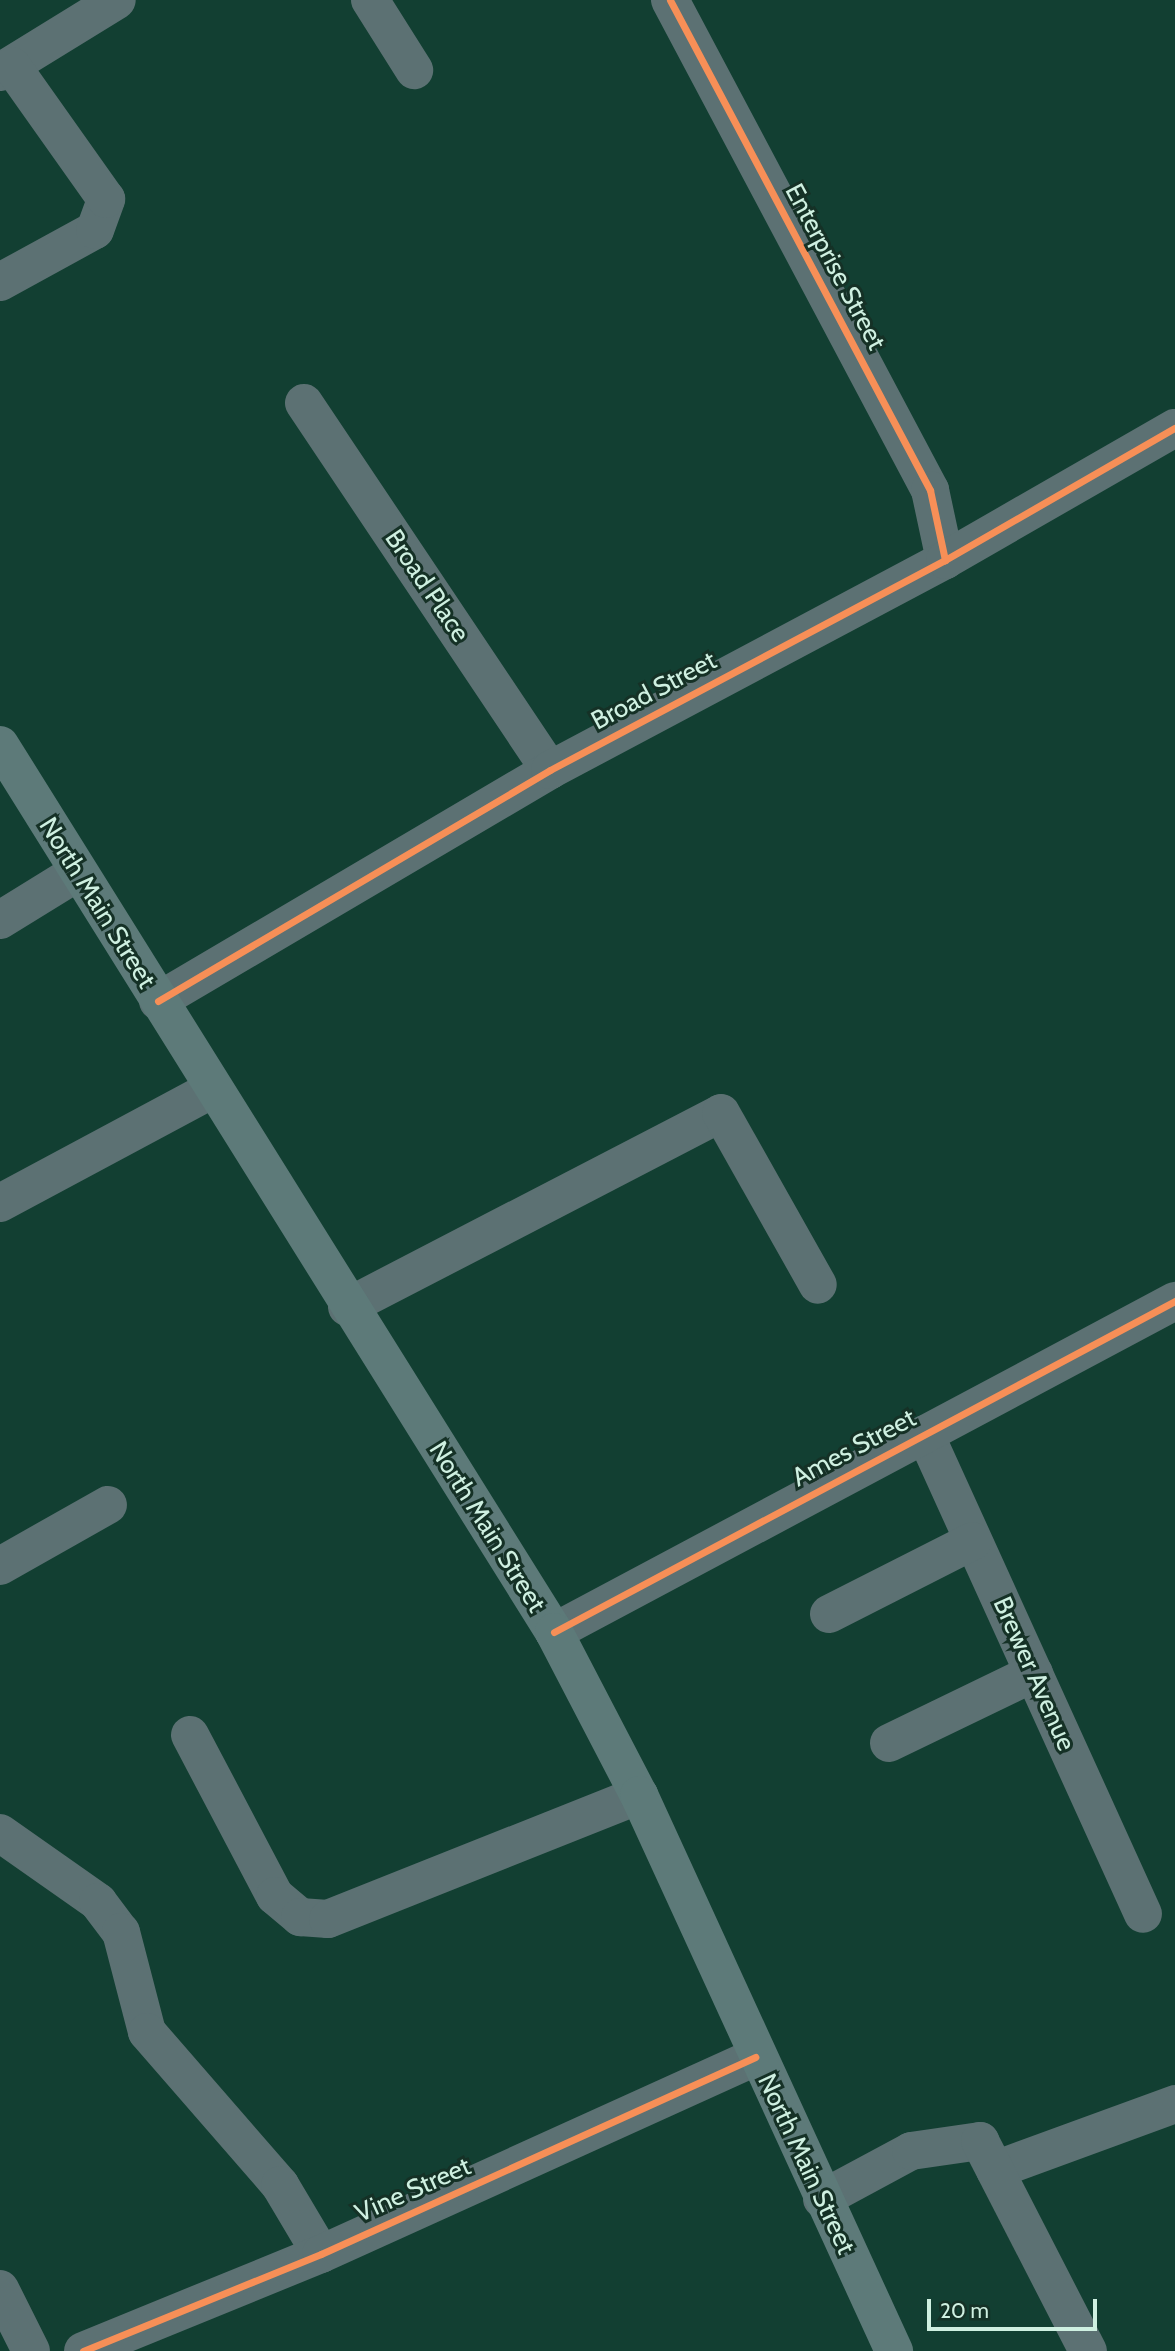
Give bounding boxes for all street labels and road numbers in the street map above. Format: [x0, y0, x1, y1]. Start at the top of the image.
street label: Enterprise Street [778, 179, 892, 355]
street label: Broad Place [378, 524, 476, 648]
street label: Broad Street [586, 645, 722, 737]
street label: North Main Street [32, 812, 162, 994]
street label: Ames Street [787, 1402, 921, 1494]
street label: North Main Street [422, 1436, 552, 1618]
street label: Brewer Avenue [986, 1592, 1082, 1756]
street label: North Main Street [751, 2069, 861, 2259]
street label: Vine Street [350, 2151, 476, 2229]

